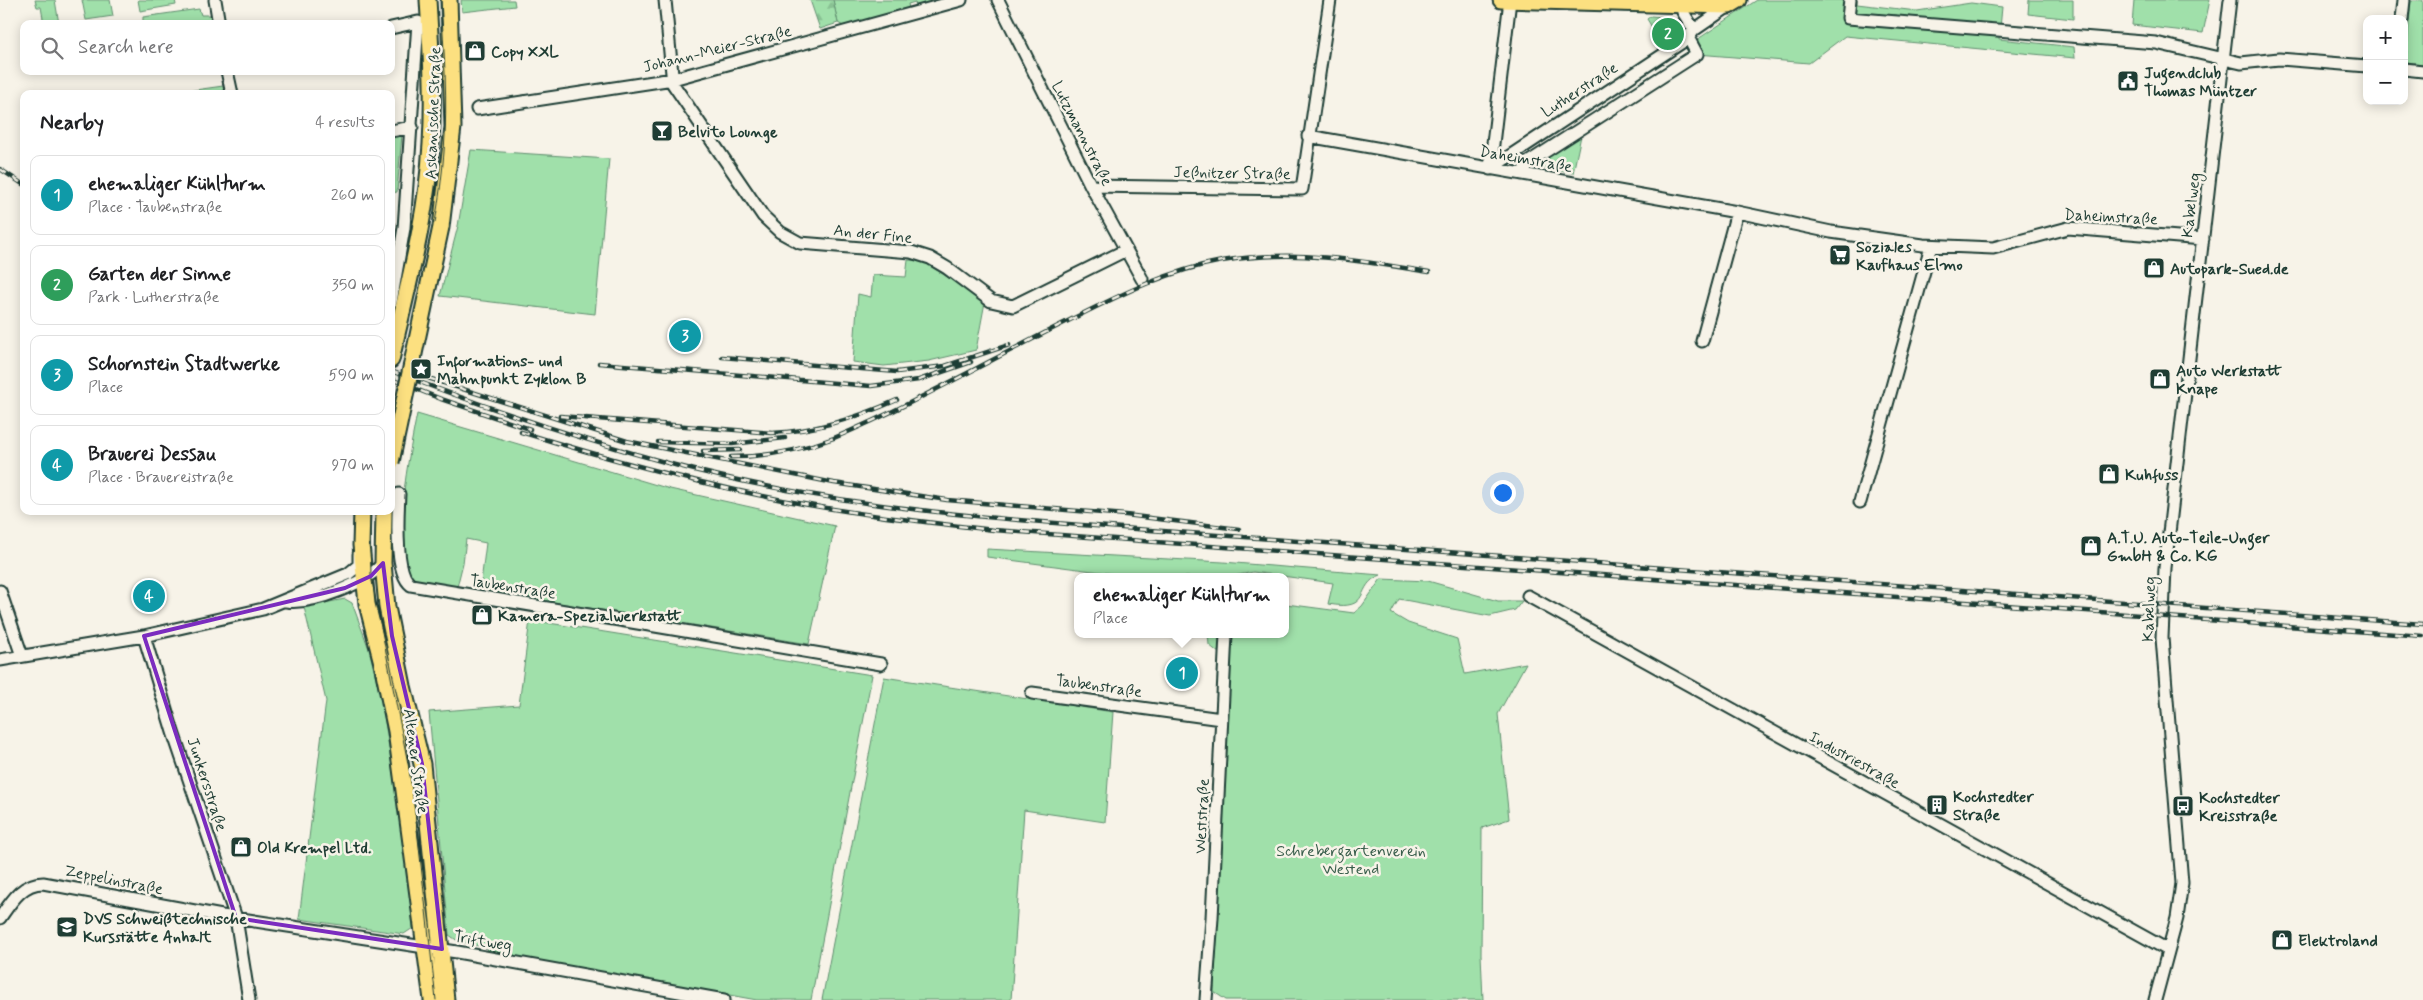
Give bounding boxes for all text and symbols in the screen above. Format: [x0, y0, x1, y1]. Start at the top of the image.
pin: 2 [1652, 15, 1684, 53]
map controls [2363, 15, 2408, 105]
button: + [2363, 15, 2408, 60]
search box [20, 20, 395, 75]
street label: Johann-Meier-Straße [641, 21, 794, 78]
icon: search [38, 34, 66, 62]
text: Search here [78, 35, 174, 60]
shop icon: Copy XXL [463, 39, 487, 63]
place label: Copy XXL [491, 42, 560, 63]
street label: Askanische Straße [421, 46, 446, 180]
street label: Lutherstraße [1537, 58, 1622, 123]
button: − [2363, 60, 2408, 105]
place label: Jugendclub Thomas Müntzer [2144, 63, 2257, 102]
public building icon: Jugendclub Thomas Müntzer [2116, 69, 2140, 93]
street label: Lutzmannstraße [1046, 78, 1117, 190]
text: Nearby [40, 109, 104, 137]
text: 4 results [315, 112, 375, 133]
bar icon: Belvito Lounge [650, 119, 674, 143]
place label: Belvito Lounge [678, 122, 778, 144]
street label: Daheimstraße [1478, 141, 1574, 178]
street label: Jeßnitzer Straße [1173, 162, 1291, 185]
street label: Kabelweg [2177, 171, 2207, 239]
text: ehemaliger Kühlturm [88, 172, 266, 197]
text: 1 [53, 185, 61, 206]
text: 260 m [331, 185, 374, 206]
text: Place · Taubenstraße [88, 197, 223, 218]
street label: Daheimstraße [2063, 205, 2159, 230]
street label: An der Fine [832, 220, 913, 249]
place label: Soziales Kaufhaus Elmo [1856, 237, 1963, 276]
supermarket icon: Soziales Kaufhaus Elmo [1828, 243, 1852, 267]
shop icon: Autopark-Sued.de [2142, 256, 2166, 280]
place label: Autopark-Sued.de [2170, 259, 2289, 280]
text: Garten der Sinne [88, 262, 231, 287]
text: 2 [53, 275, 61, 296]
text: 350 m [332, 275, 374, 296]
text: Park · Lutherstraße [88, 287, 219, 308]
pin: 3 [669, 317, 701, 355]
place label: Informations- und Mahnpunkt Zyklon B [437, 351, 586, 390]
text: Schornstein Stadtwerke [88, 352, 280, 377]
place icon: Informations- und Mahnpunkt Zyklon B [409, 357, 433, 381]
place label: Auto Werkstatt Knape [2176, 361, 2282, 400]
text: 3 [53, 365, 61, 386]
text: 590 m [328, 365, 374, 386]
shop icon: Auto Werkstatt Knape [2148, 367, 2172, 391]
text: Place [88, 377, 123, 398]
text: Brauerei Dessau [88, 442, 216, 467]
text: 4 [52, 455, 62, 476]
text: 970 m [331, 455, 374, 476]
shop icon: Kuhfuss [2097, 462, 2121, 486]
place label: Kuhfuss [2125, 465, 2178, 486]
text: Place · Brauereistraße [88, 467, 234, 488]
your location [1490, 480, 1516, 506]
place label: A.T.U. Auto-Teile-Unger GmbH & Co. KG [2107, 528, 2270, 567]
shop icon: A.T.U. Auto-Teile-Unger GmbH & Co. KG [2079, 534, 2103, 558]
street label: Taubenstraße [468, 570, 557, 605]
popup [1074, 573, 1289, 638]
street label: Kabelweg [2138, 576, 2162, 642]
pin: 4 [133, 577, 165, 615]
text: ehemaliger Kühlturm [1093, 583, 1270, 608]
shop icon: Kamera-Spezialwerkstatt [470, 603, 494, 627]
place label: Kamera-Spezialwerkstatt [498, 606, 682, 627]
text: Place [1093, 608, 1128, 629]
pin: 1 [1166, 654, 1198, 692]
street label: Taubenstraße [1054, 670, 1143, 703]
street label: Altener Straße [398, 707, 433, 815]
street label: Industriestraße [1805, 727, 1904, 794]
street label: Junkersstraße [182, 735, 232, 834]
street label: Weststraße [1190, 778, 1215, 854]
place label: Kochstedter Straße [1953, 787, 2034, 826]
place label: Kochstedter Kreisstraße [2199, 788, 2280, 827]
building icon: Kochstedter Straße [1925, 793, 1949, 817]
bus stop icon: Kochstedter Kreisstraße [2171, 794, 2195, 818]
shop icon: Old Krempel Ltd. [229, 835, 253, 859]
place label: Old Krempel Ltd. [257, 838, 371, 859]
park label: Schrebergartenverein Westend [1276, 841, 1426, 880]
street label: Zeppelinstraße [63, 861, 165, 900]
place label: DVS Schweißtechnische Kursstätte Anhalt [83, 909, 247, 948]
school or university icon: DVS Schweißtechnische Kursstätte Anhalt [55, 915, 79, 939]
street label: Triftweg [452, 926, 514, 958]
shop icon: Elektroland [2270, 928, 2294, 952]
place label: Elektroland [2298, 931, 2378, 952]

